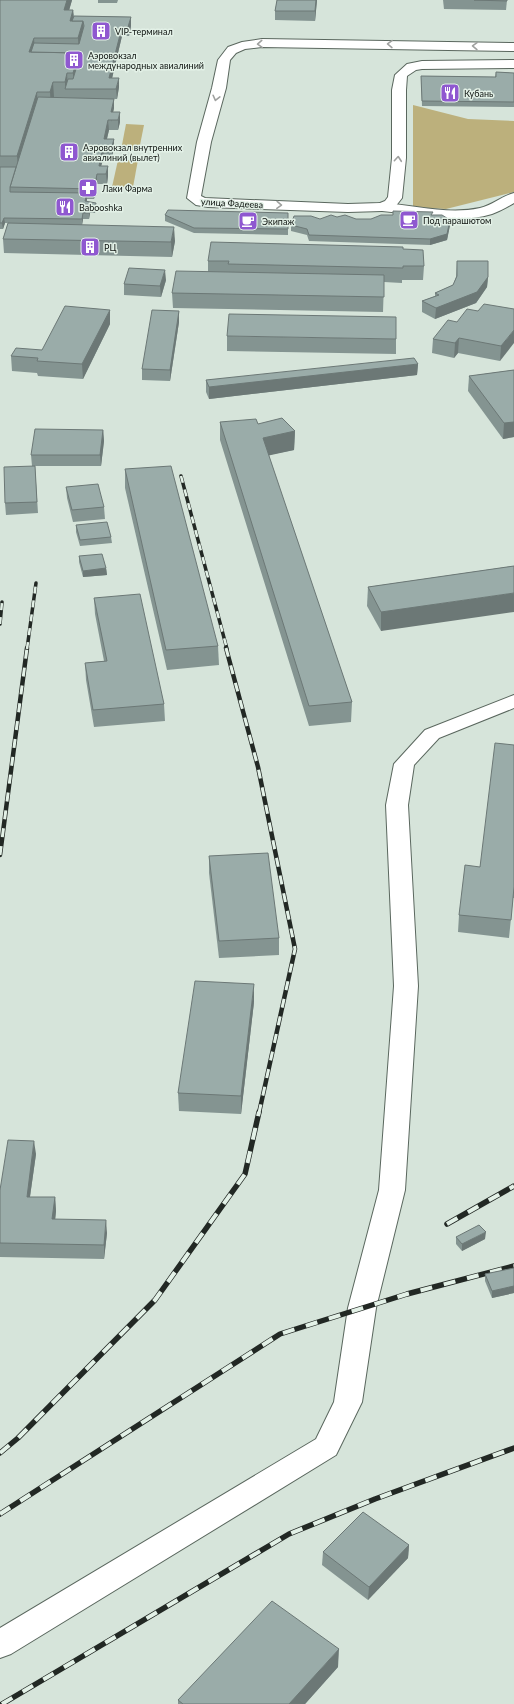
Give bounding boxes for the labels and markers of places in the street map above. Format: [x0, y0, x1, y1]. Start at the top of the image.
building icon: VIP-терминал [90, 20, 112, 42]
place label: VIP-терминал [115, 26, 173, 37]
building icon: Аэровокзал международных авиалиний [63, 49, 85, 71]
place label: Аэровокзал международных авиалиний [88, 50, 204, 71]
restaurant icon: Кубань [439, 82, 461, 104]
place label: Кубань [464, 88, 494, 99]
building icon: Аэровокзал внутренних авиалиний (вылет) [58, 141, 80, 163]
place label: Аэровокзал внутренних авиалиний (вылет) [83, 142, 183, 163]
pharmacy icon: Лаки Фарма [77, 177, 99, 199]
place label: Лаки Фарма [101, 183, 152, 194]
restaurant icon: Babooshka [54, 196, 76, 218]
place label: Babooshka [79, 202, 122, 213]
cafe icon: Под парашютом [398, 209, 420, 231]
cafe icon: Экипаж [237, 210, 259, 232]
place label: Под парашютом [423, 215, 491, 226]
place label: Экипаж [262, 216, 294, 227]
building icon: РЦ [79, 236, 101, 258]
place label: РЦ [104, 242, 116, 253]

